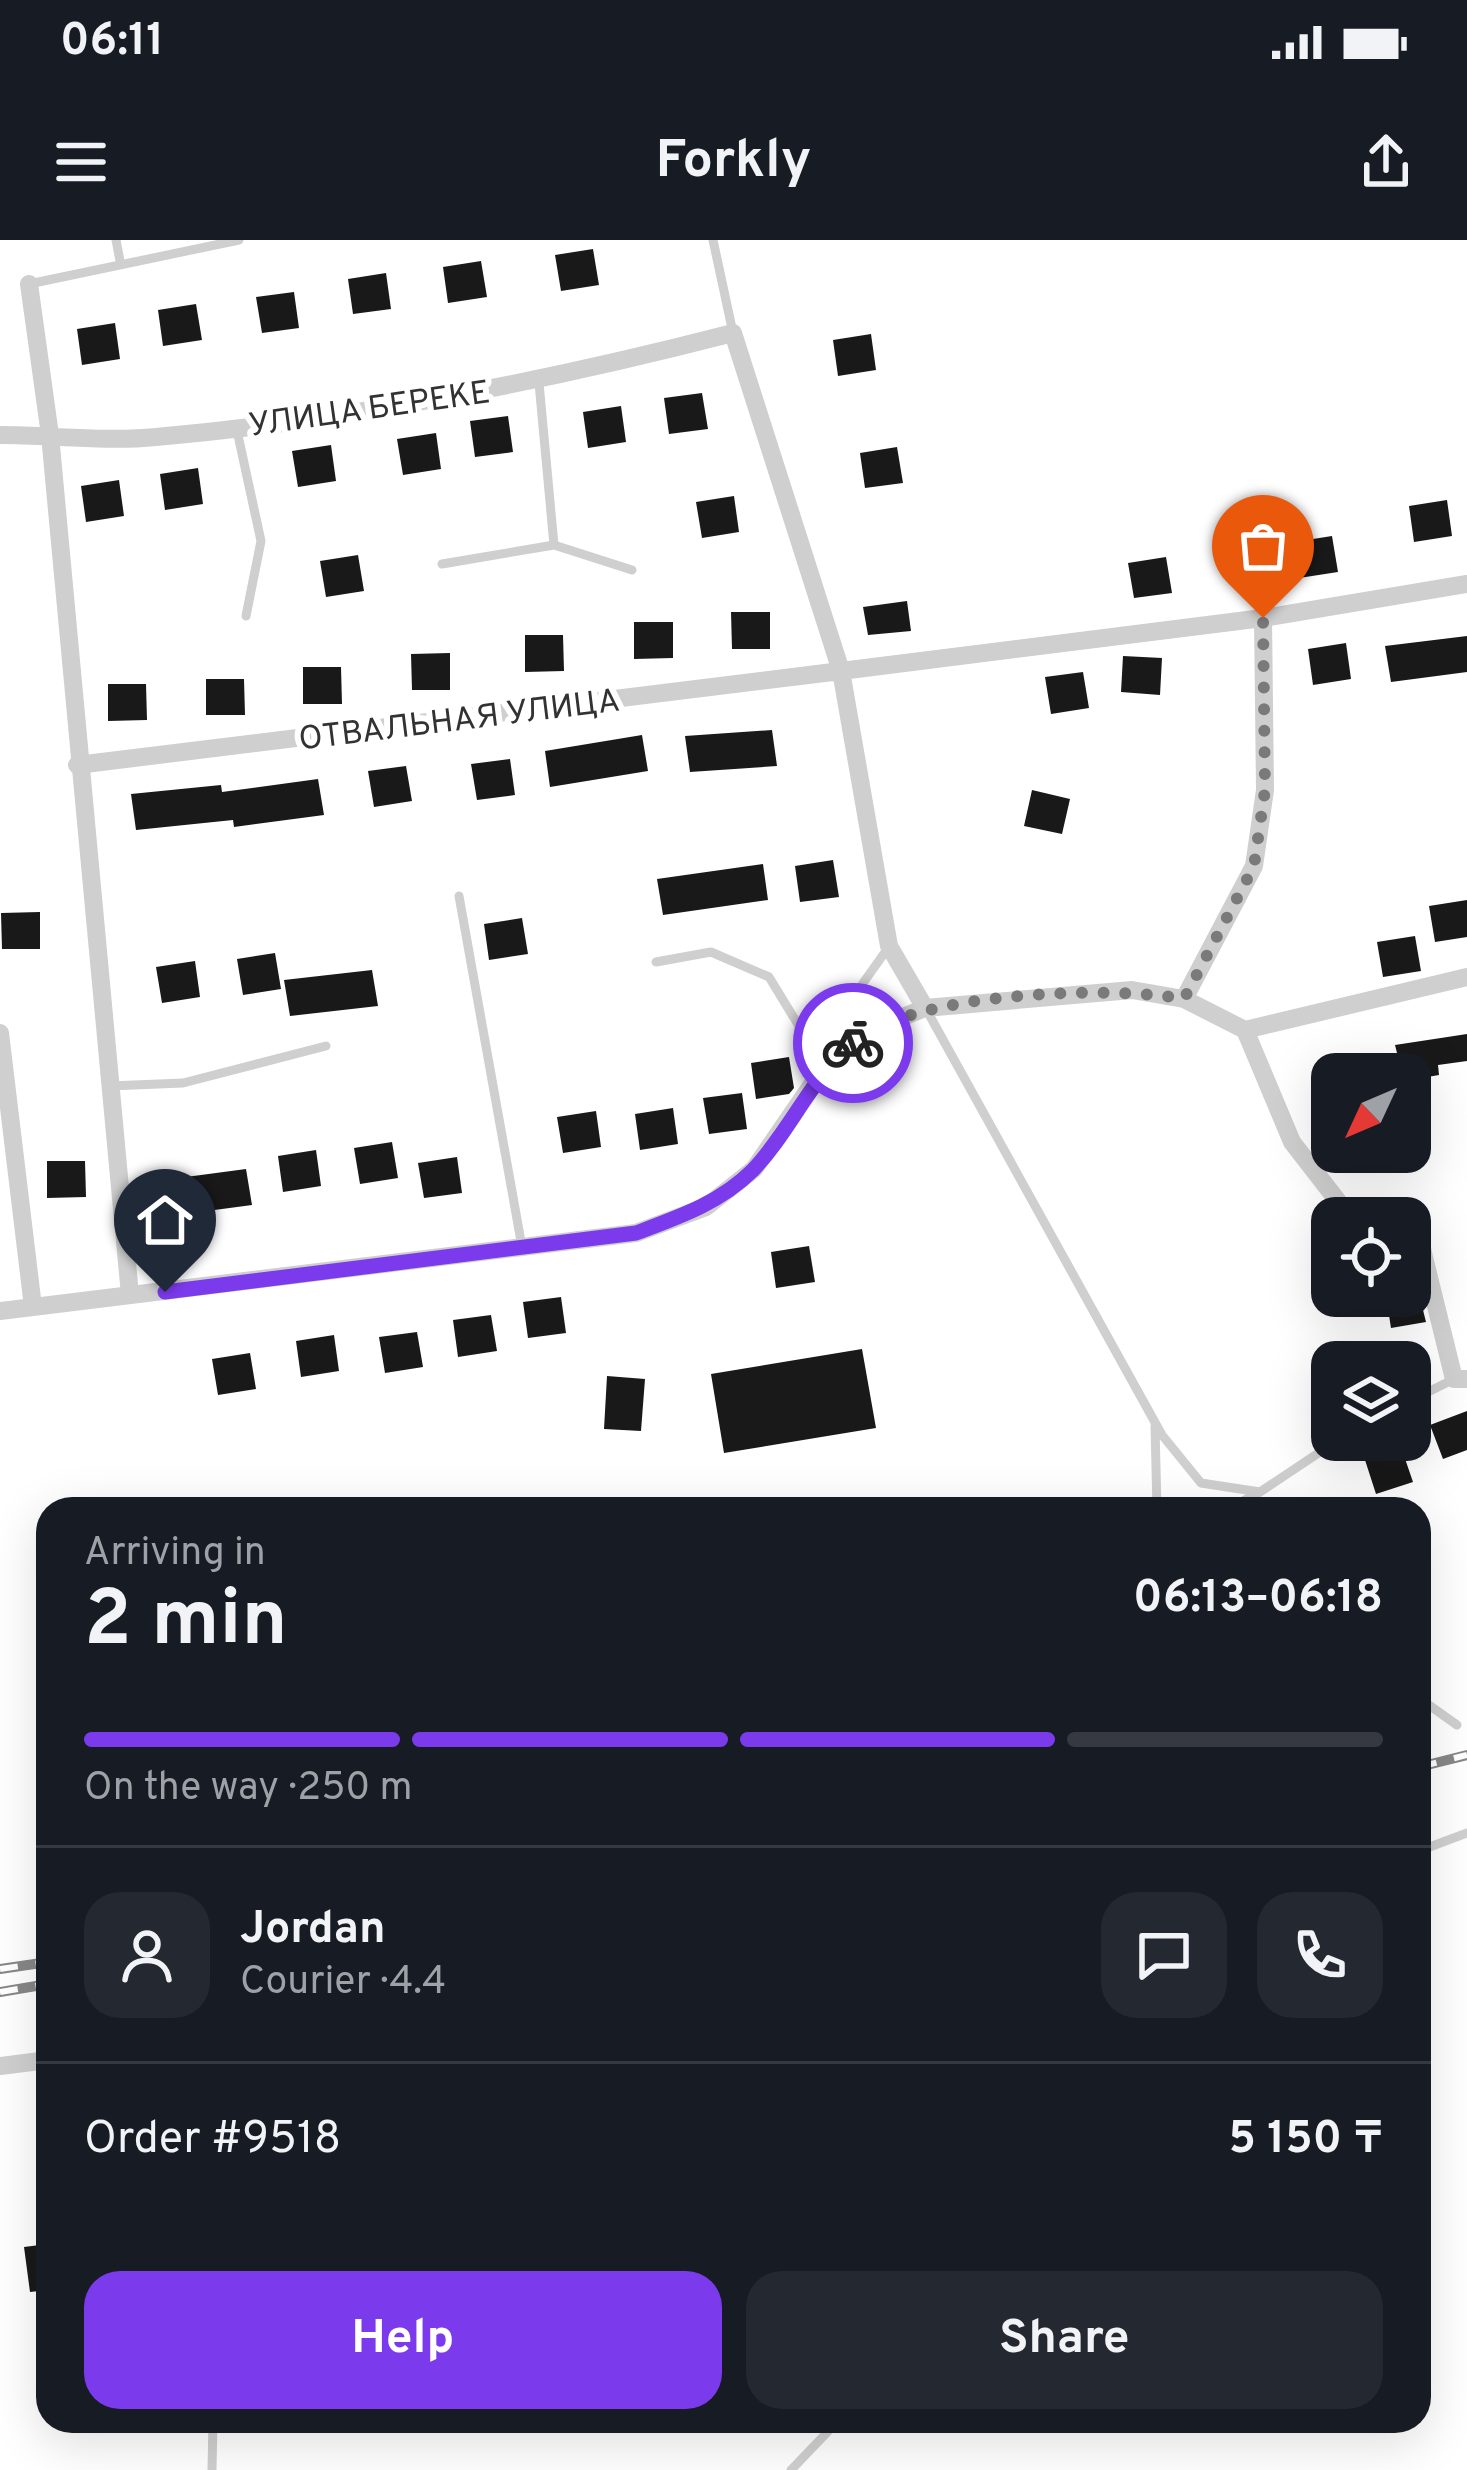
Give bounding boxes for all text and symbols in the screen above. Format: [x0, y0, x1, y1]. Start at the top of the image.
text: 06:11 [60, 14, 164, 71]
text: Forkly [656, 128, 811, 197]
icon: menu [48, 129, 114, 195]
icon: share [1353, 129, 1419, 195]
street label: УЛИЦА БЕРЕКЕ [246, 373, 493, 449]
pin [1212, 495, 1314, 618]
icon: bag [1230, 513, 1296, 579]
street label: ОТВАЛЬНАЯ УЛИЦА [296, 681, 623, 763]
courier [793, 983, 913, 1103]
icon: bike [820, 1010, 886, 1076]
north arrow [1311, 1053, 1431, 1173]
map controls [1311, 1053, 1431, 1461]
pin [114, 1169, 216, 1292]
icon: home [132, 1187, 198, 1253]
button: locate [1311, 1197, 1431, 1317]
button: layers [1311, 1341, 1431, 1461]
text: Arriving in [84, 1530, 266, 1579]
text: 06:13–06:18 [1133, 1571, 1383, 1628]
text: 2 min [84, 1574, 288, 1673]
text: On the way · 250 m [84, 1765, 413, 1814]
button: person [84, 1892, 210, 2018]
button: chat [1101, 1892, 1227, 2018]
button: phone [1257, 1892, 1383, 2018]
text: Jordan [240, 1902, 386, 1959]
text: Courier · 4.4 [240, 1959, 446, 2008]
text: Order #9518 [84, 2112, 341, 2169]
text: 5 150 ₸ [1228, 2112, 1383, 2169]
button: Help [84, 2271, 722, 2409]
button: Share [746, 2271, 1383, 2409]

